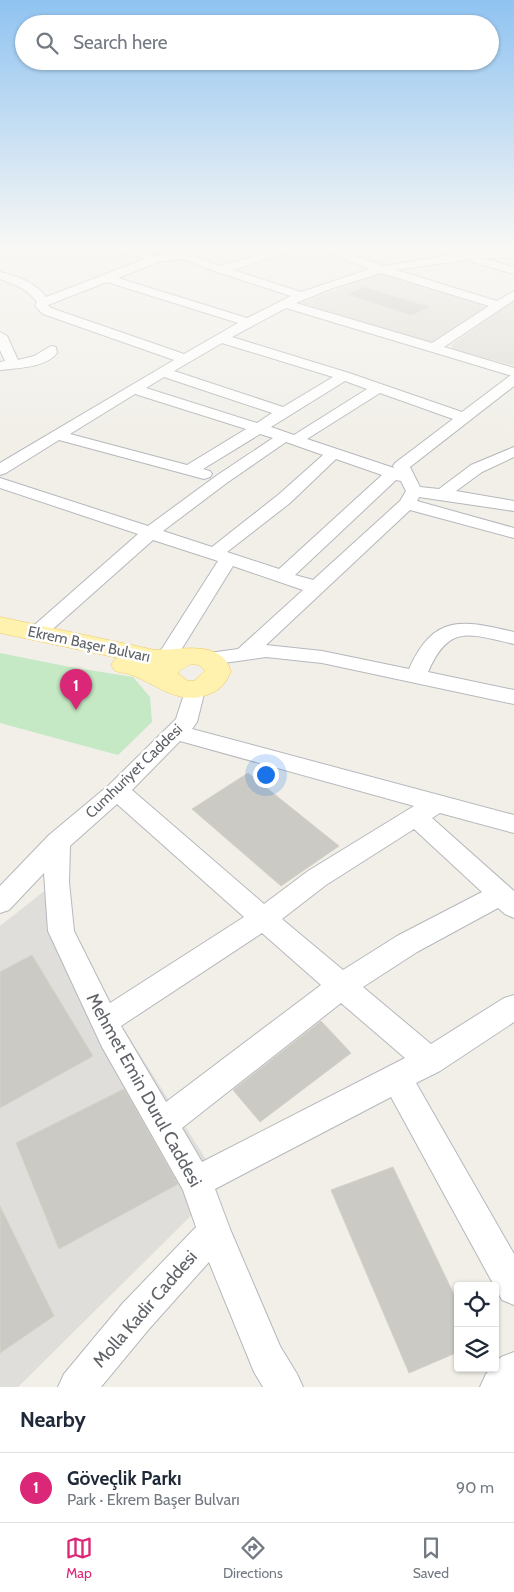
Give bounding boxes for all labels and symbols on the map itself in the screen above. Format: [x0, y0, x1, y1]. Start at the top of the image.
street label: Ekrem Başer Bulvarı [26, 622, 152, 666]
pin: 1 [60, 669, 92, 710]
street label: Cumhuriyet Caddesi [82, 720, 186, 822]
your location [253, 762, 279, 788]
street label: Mehmet Emin Durul Caddesi [82, 989, 206, 1191]
street label: Molla Kadir Caddesi [88, 1246, 202, 1372]

